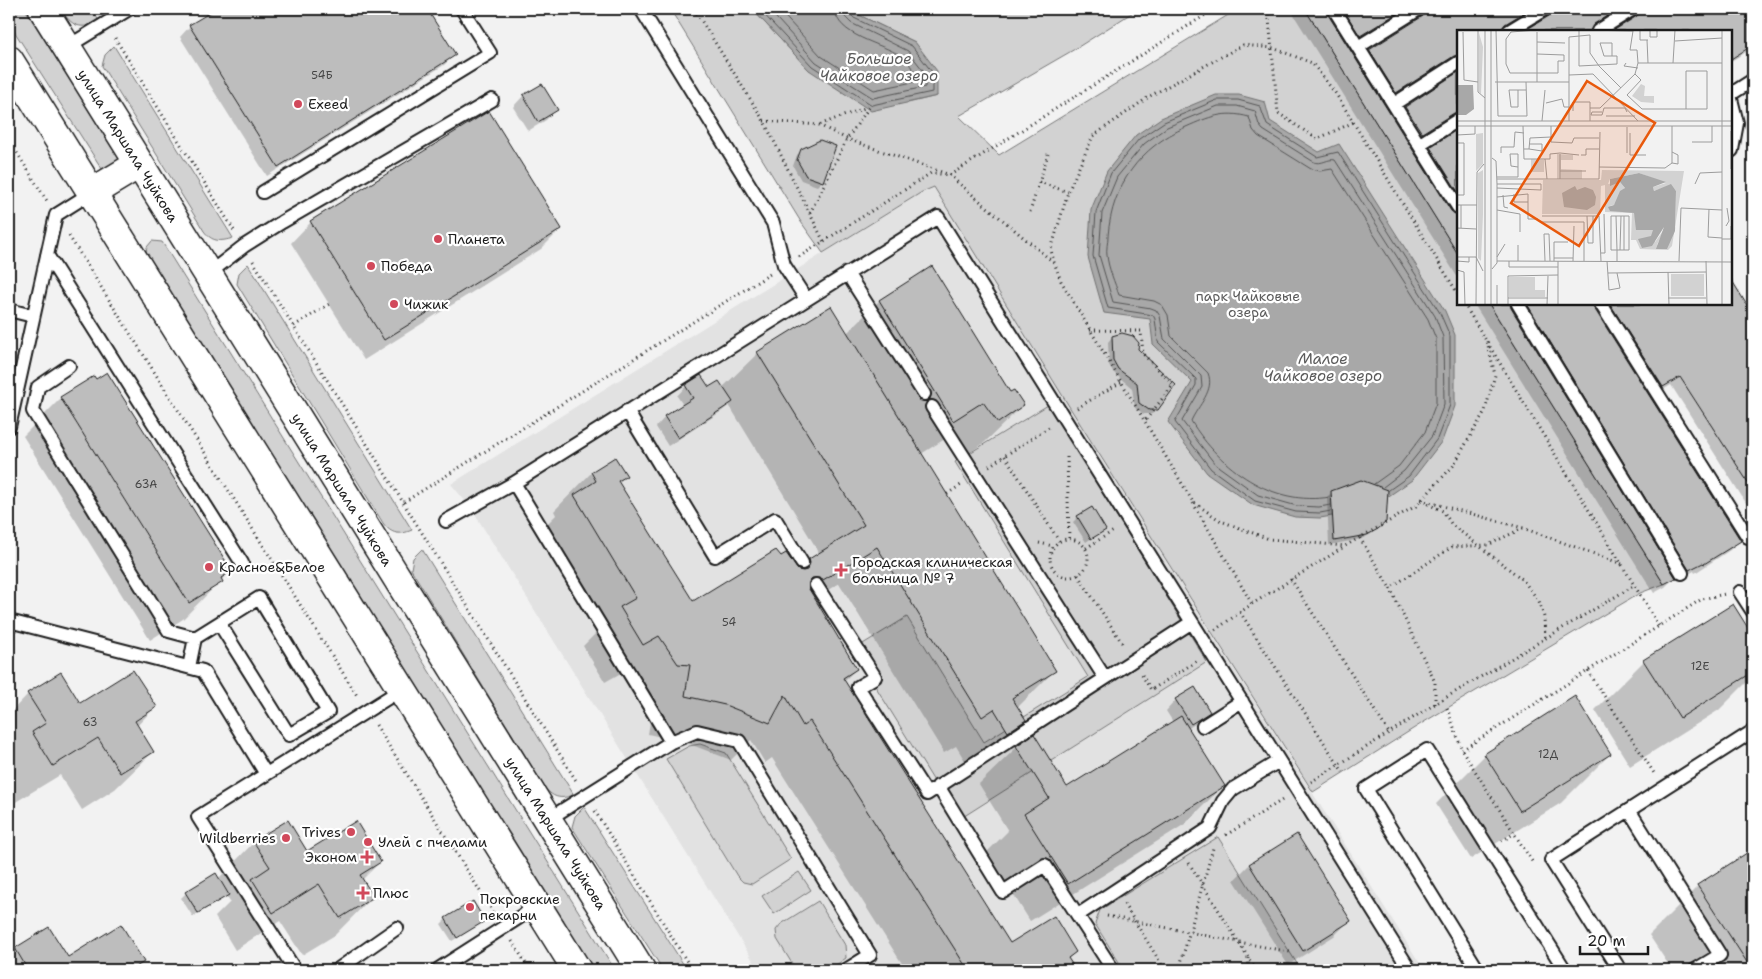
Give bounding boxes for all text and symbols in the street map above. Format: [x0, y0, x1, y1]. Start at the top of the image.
inset map [1457, 30, 1732, 305]
water label: Большое Чайковое озеро [820, 49, 938, 86]
street label: улица Маршала Чуйкова [74, 66, 183, 226]
house number: 54Б [311, 68, 333, 83]
place label: Exeed [308, 95, 348, 113]
marker: Exeed [292, 98, 304, 110]
place label: Планета [448, 230, 505, 248]
marker: Планета [432, 233, 444, 245]
place label: Победа [381, 257, 432, 275]
marker: Победа [365, 260, 377, 272]
park label: парк Чайковые озера [1196, 287, 1300, 321]
place label: Чижик [404, 295, 449, 313]
marker: Чижик [388, 298, 400, 310]
water label: Малое Чайковое озеро [1264, 349, 1382, 386]
street label: улица Маршала Чуйкова [288, 410, 397, 570]
house number: 63А [135, 477, 157, 492]
place label: Городская клиническая больница № 7 [852, 553, 1013, 587]
place label: Красное&Белое [219, 558, 325, 576]
marker: Красное&Белое [203, 561, 215, 573]
marker: Городская клиническая больница № 7 [834, 563, 848, 577]
house number: 54 [722, 615, 736, 630]
house number: 12Е [1691, 659, 1709, 674]
house number: 63 [83, 715, 97, 730]
house number: 12Д [1538, 747, 1559, 762]
street label: улица Маршала Чуйкова [502, 753, 611, 914]
place label: Trives [302, 823, 341, 841]
marker: Trives [345, 826, 357, 838]
place label: Wildberries [199, 829, 276, 847]
marker: Wildberries [280, 832, 292, 844]
place label: Улей с пчелами [378, 833, 487, 851]
marker: Улей с пчелами [362, 836, 374, 848]
place label: Эконом [305, 848, 357, 866]
marker: Эконом [361, 851, 373, 863]
place label: Плюс [373, 884, 409, 902]
marker: Плюс [357, 887, 369, 899]
place label: Покровские пекарни [480, 890, 560, 924]
marker: Покровские пекарни [464, 901, 476, 913]
scale bar [1580, 924, 1647, 956]
text: 20 m [1587, 931, 1626, 951]

